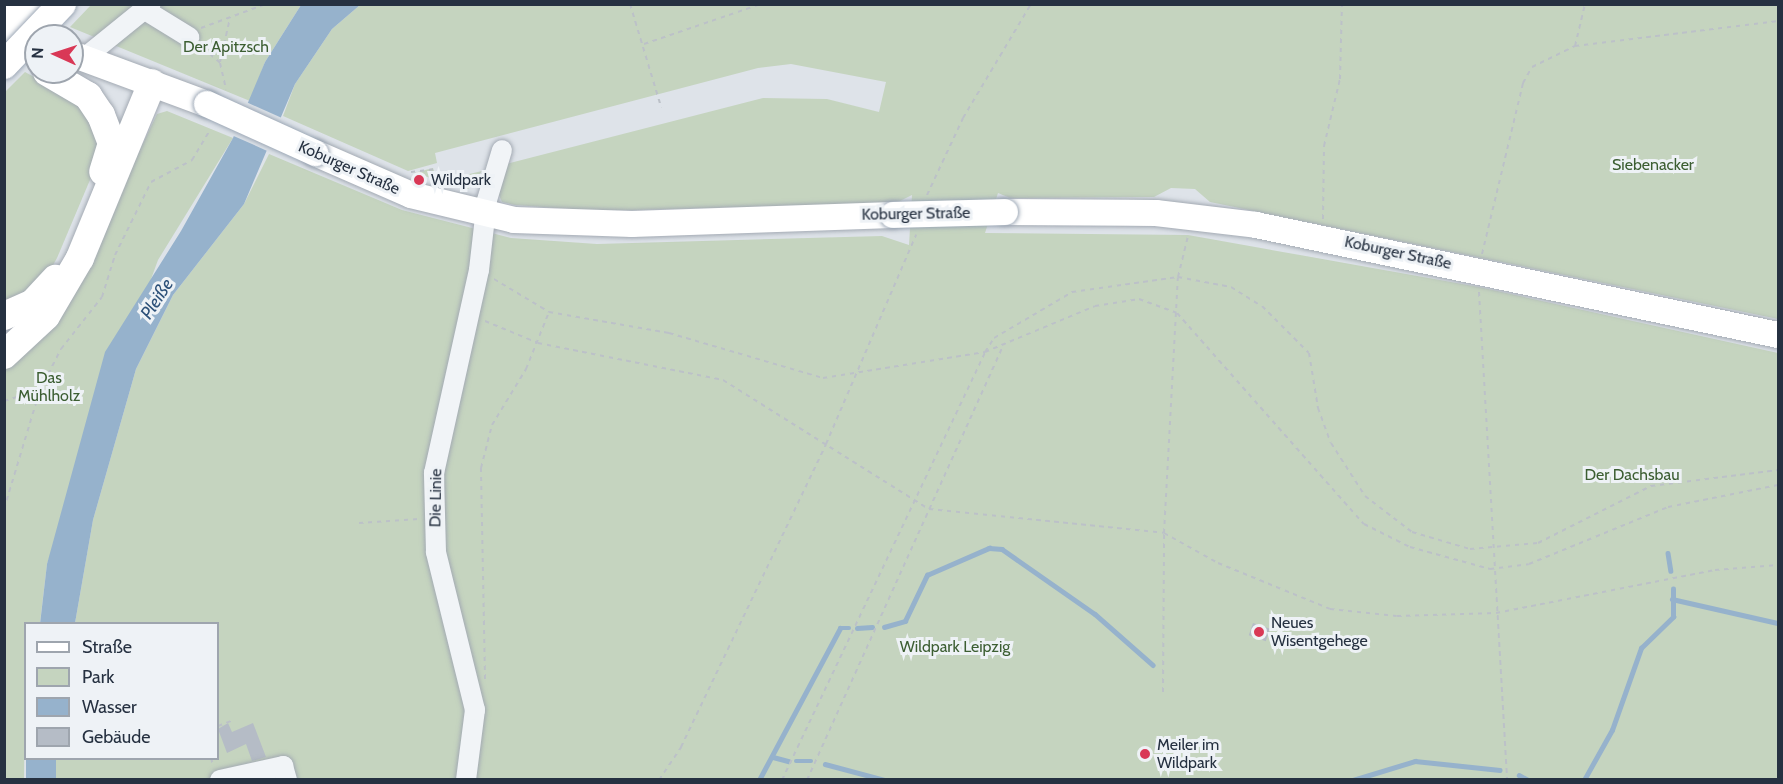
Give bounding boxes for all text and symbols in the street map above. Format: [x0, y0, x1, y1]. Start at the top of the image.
north arrow [24, 24, 84, 84]
park label: Der Apitzsch [183, 37, 269, 57]
text: N [28, 47, 47, 59]
street label: Koburger Straße [295, 137, 403, 199]
park label: Siebenacker [1612, 155, 1694, 175]
place label: Wildpark [431, 170, 491, 190]
marker: Wildpark [412, 173, 426, 187]
street label: Koburger Straße [861, 203, 971, 225]
street label: Koburger Straße [1343, 232, 1453, 274]
water label: Pleiße [136, 275, 178, 323]
park label: Das Mühlholz [18, 368, 80, 406]
park label: Der Dachsbau [1584, 465, 1680, 485]
street label: Die Linie [426, 469, 446, 527]
place label: Neues Wisentgehege [1271, 613, 1368, 651]
legend [24, 622, 219, 760]
marker: Neues Wisentgehege [1252, 625, 1266, 639]
text: Straße [82, 636, 132, 658]
park label: Wildpark Leipzig [900, 637, 1010, 657]
text: Park [82, 666, 114, 688]
text: Wasser [82, 696, 137, 718]
text: Gebäude [82, 726, 151, 748]
place label: Meiler im Wildpark [1157, 735, 1219, 773]
marker: Meiler im Wildpark [1138, 747, 1152, 761]

